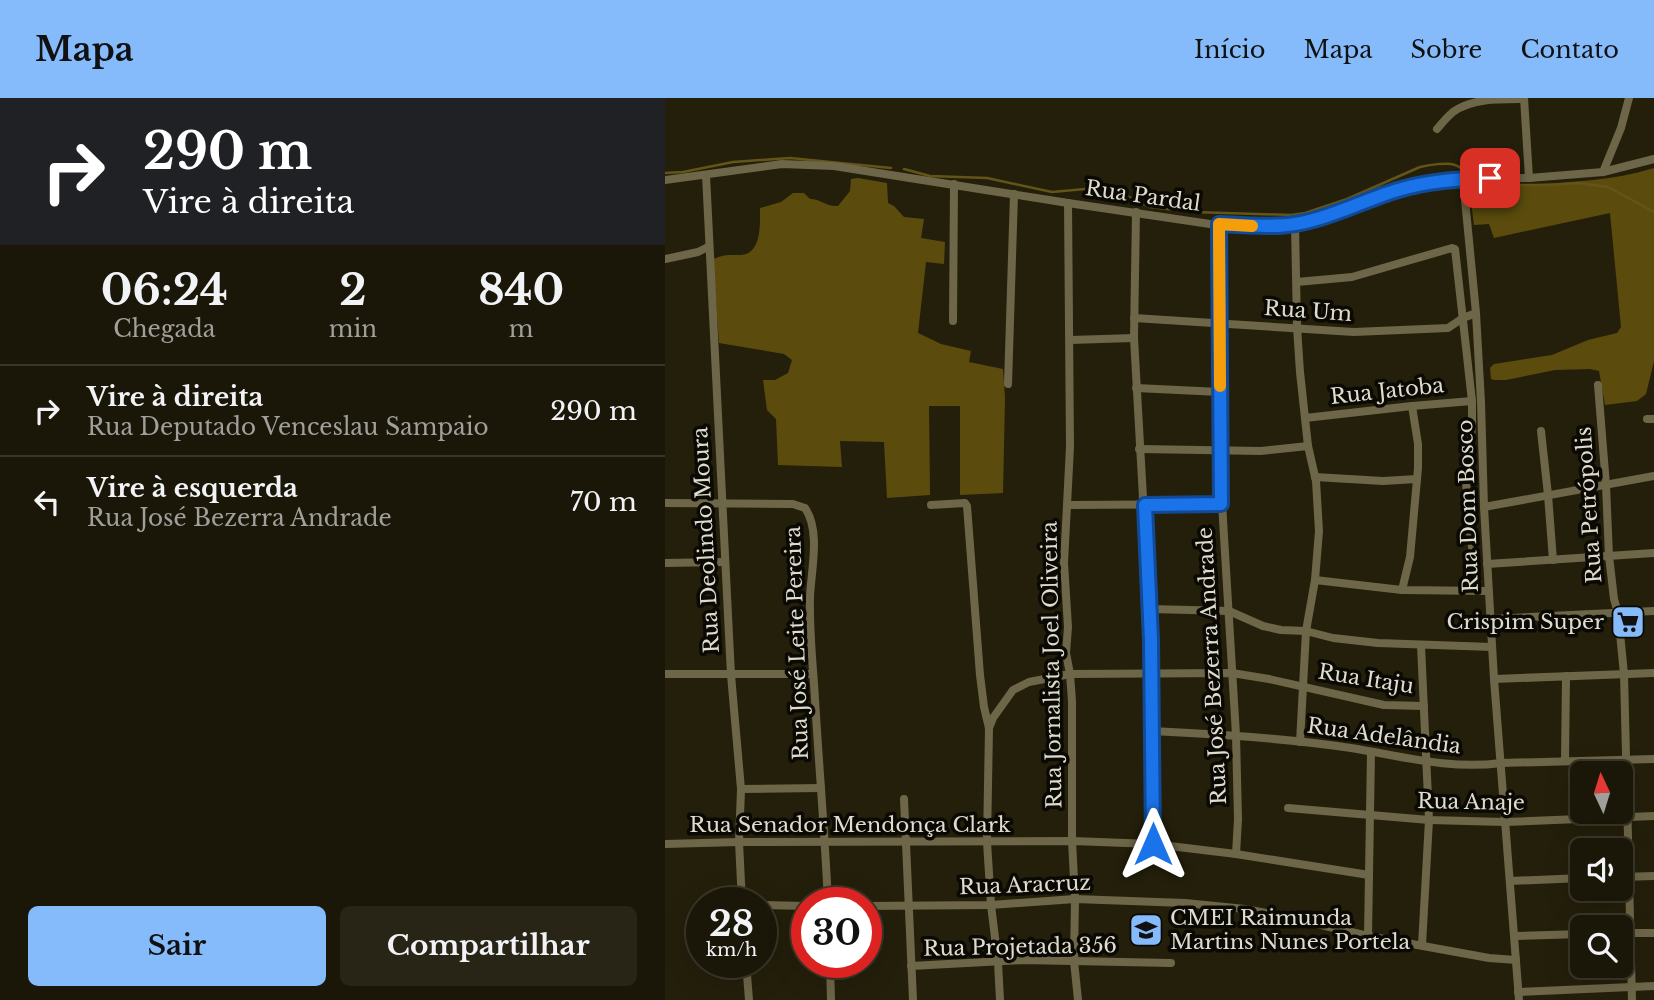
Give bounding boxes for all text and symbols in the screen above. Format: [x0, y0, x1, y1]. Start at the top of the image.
text: Mapa [35, 29, 134, 70]
text: Início [1194, 35, 1266, 64]
text: Mapa [1304, 35, 1373, 64]
text: Sobre [1411, 35, 1482, 64]
text: Contato [1520, 35, 1619, 64]
text: 290 m [143, 121, 312, 182]
icon: right [28, 126, 119, 217]
pin [1460, 148, 1520, 208]
icon: arrive [1471, 159, 1509, 197]
street label: Rua Pardal [1084, 175, 1203, 217]
text: Vire à direita [143, 182, 354, 222]
text: 06:24 [101, 264, 228, 316]
text: 2 [339, 264, 367, 316]
text: 840 [478, 264, 564, 316]
street label: Rua Um [1263, 295, 1353, 327]
text: Chegada [113, 315, 216, 343]
text: min [329, 315, 377, 343]
text: m [509, 315, 533, 343]
street label: Rua Jatoba [1329, 372, 1446, 410]
text: Vire à direita [87, 381, 263, 413]
icon: right [28, 392, 66, 430]
text: 290 m [550, 395, 637, 427]
text: Rua Deputado Venceslau Sampaio [87, 413, 489, 441]
street label: Rua Dom Bosco [1452, 419, 1484, 593]
street label: Rua Deolindo Moura [687, 426, 725, 654]
street label: Rua Petrópolis [1571, 426, 1607, 584]
text: Vire à esquerda [87, 472, 298, 504]
icon: left [28, 483, 66, 521]
text: 70 m [570, 486, 637, 518]
text: Rua José Bezerra Andrade [87, 504, 392, 532]
street label: Rua Jornalista Joel Oliveira [1036, 521, 1068, 809]
street label: Rua José Leite Pereira [780, 525, 814, 760]
street label: Rua José Bezerra Andrade [1192, 526, 1232, 806]
supermarket icon: Crispim Super [1609, 603, 1647, 641]
place label: Crispim Super [1447, 609, 1604, 635]
street label: Rua Itaju [1316, 659, 1416, 699]
street label: Rua Adelândia [1305, 712, 1463, 760]
north arrow [1570, 761, 1633, 824]
map controls [1570, 761, 1633, 978]
street label: Rua Anaje [1417, 788, 1525, 816]
position arrow [1116, 807, 1190, 881]
street label: Rua Senador Mendonça Clark [689, 812, 1011, 838]
button: sound [1570, 838, 1633, 901]
street label: Rua Aracruz [959, 870, 1091, 900]
speed limit sign: 30 [791, 887, 882, 978]
text: 28 [709, 902, 754, 945]
place label: CMEI Raimunda Martins Nunes Portela [1170, 905, 1411, 955]
button: Sair [28, 906, 326, 986]
button: Compartilhar [340, 906, 637, 986]
school or university icon: CMEI Raimunda Martins Nunes Portela [1127, 911, 1165, 949]
button: search [1570, 915, 1633, 978]
street label: Rua Projetada 356 [923, 932, 1117, 962]
text: km/h [706, 939, 757, 961]

